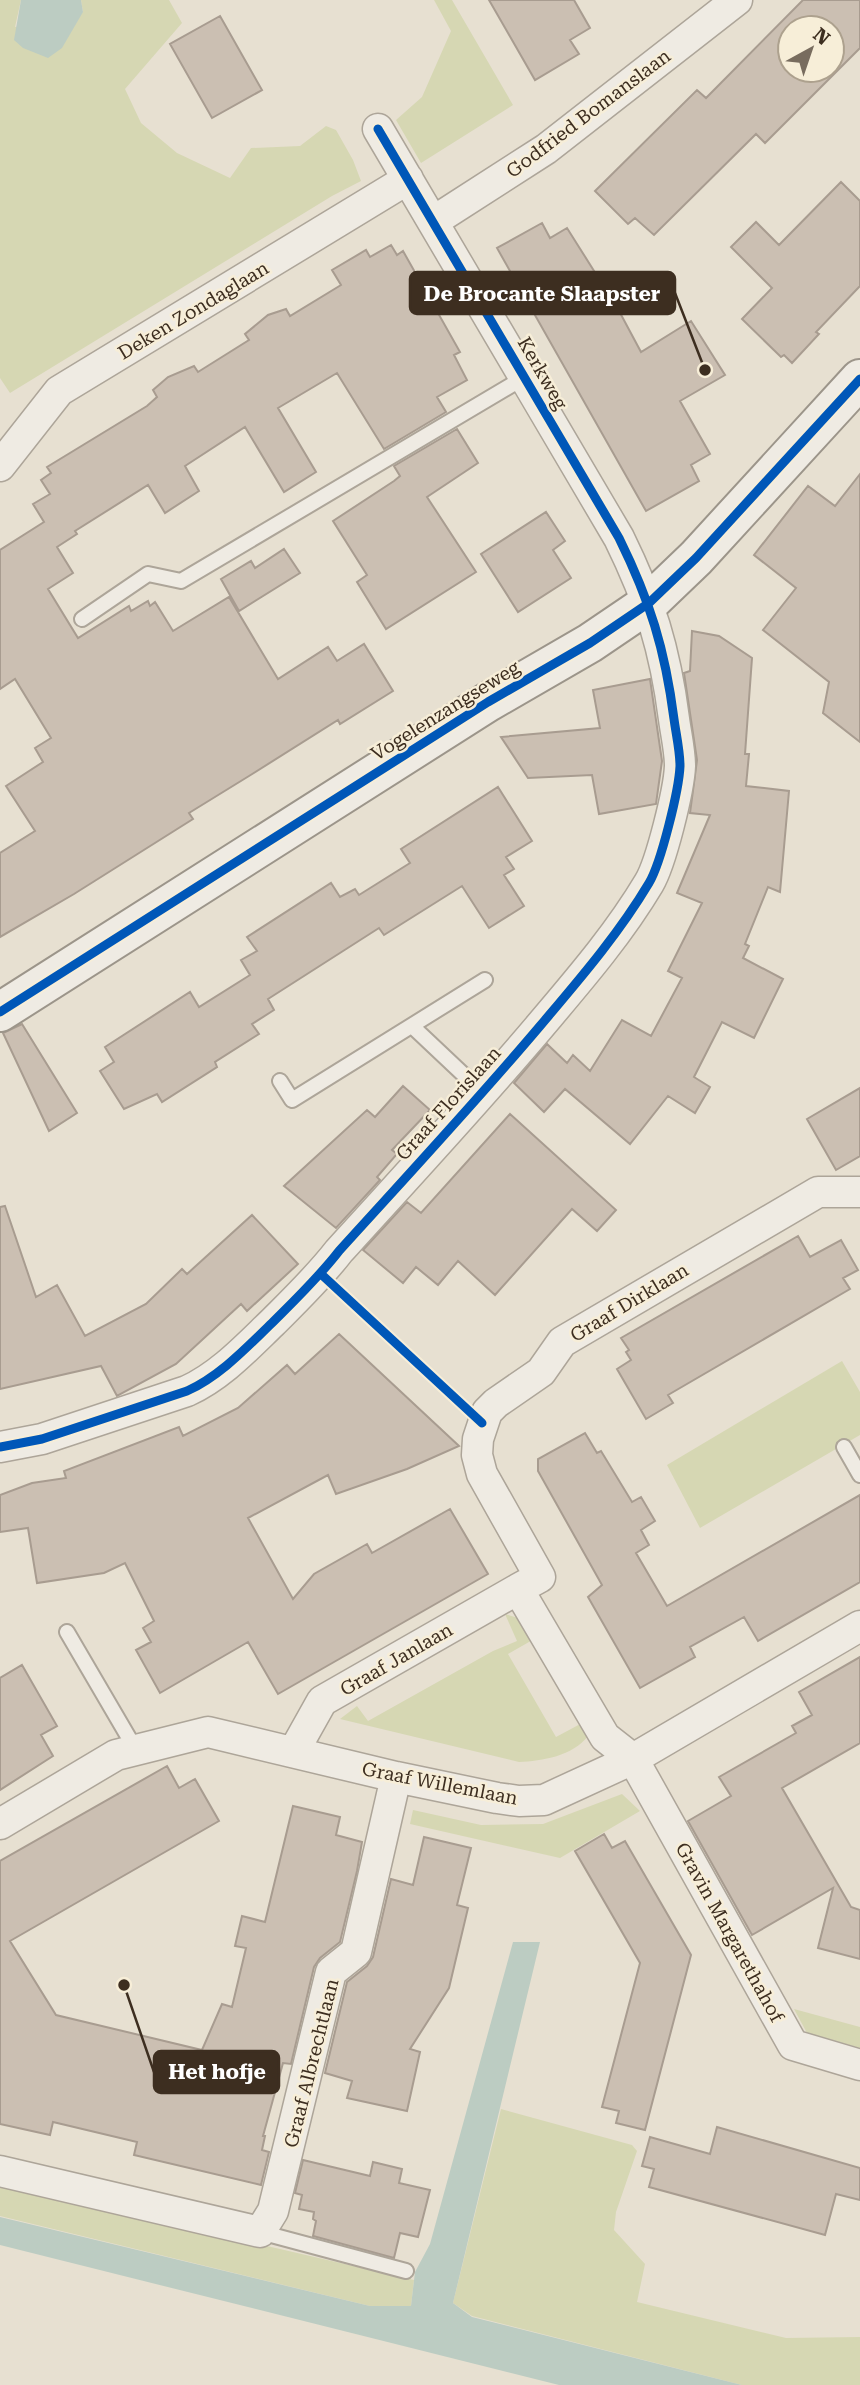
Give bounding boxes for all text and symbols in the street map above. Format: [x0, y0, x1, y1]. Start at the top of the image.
north arrow [776, 14, 846, 84]
text: N [809, 23, 835, 50]
street label: Godfried Bomanslaan [502, 44, 675, 183]
street label: Deken Zondaglaan [114, 256, 273, 365]
callout: De Brocante Slaapster [410, 272, 675, 314]
text: De Brocante Slaapster [424, 282, 661, 306]
street label: Kerkweg [513, 333, 573, 414]
street label: Vogelenzangseweg [367, 655, 524, 765]
street label: Graaf Florislaan [391, 1042, 506, 1165]
street label: Graaf Dirklaan [566, 1258, 692, 1347]
street label: Graaf Janlaan [336, 1618, 457, 1701]
street label: Graaf Willemlaan [360, 1757, 520, 1810]
street label: Gravin Margarethahof [671, 1838, 789, 2027]
street label: Graaf Albrechtlaan [279, 1976, 344, 2150]
callout: Het hofje [154, 2051, 279, 2093]
text: Het hofje [168, 2060, 266, 2084]

